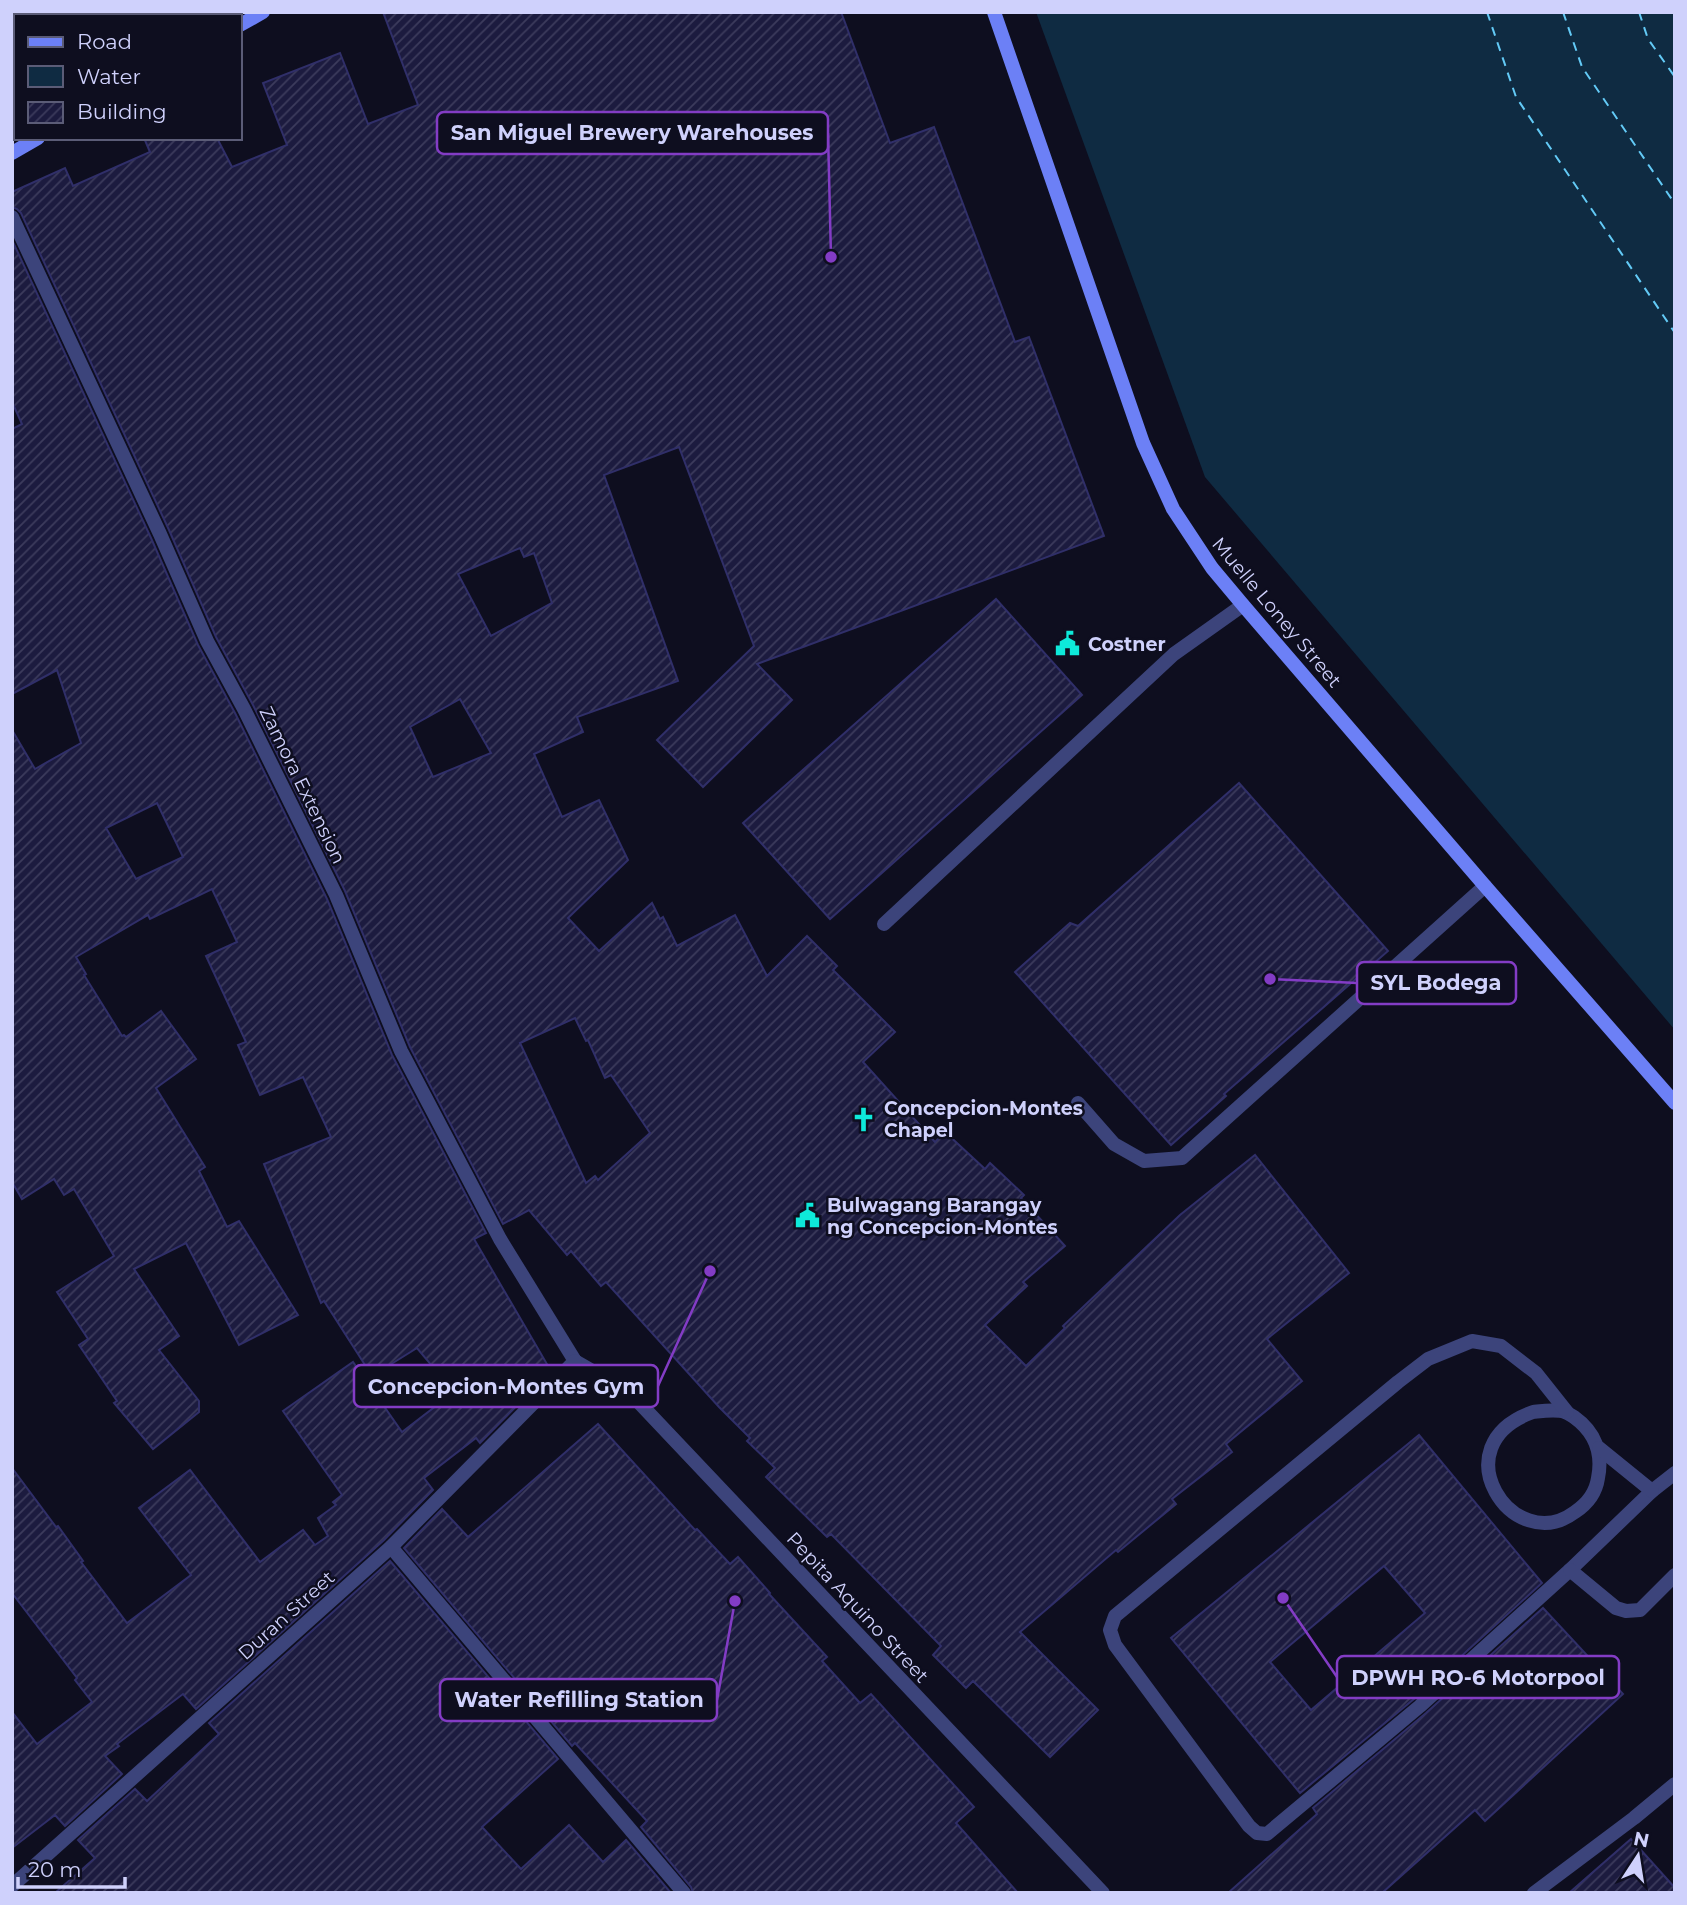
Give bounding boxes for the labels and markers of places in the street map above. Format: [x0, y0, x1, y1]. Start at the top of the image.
callout: San Miguel Brewery Warehouses [437, 112, 828, 154]
public building icon: Costner [1054, 630, 1082, 658]
place label: Costner [1088, 633, 1166, 656]
callout: SYL Bodega [1357, 962, 1516, 1004]
place label: Concepcion-Montes Chapel [884, 1097, 1083, 1142]
church icon: Concepcion-Montes Chapel [850, 1105, 878, 1133]
place label: Bulwagang Barangay ng Concepcion-Montes [827, 1194, 1058, 1239]
public building icon: Bulwagang Barangay ng Concepcion-Montes [793, 1202, 821, 1230]
callout: Concepcion-Montes Gym [354, 1365, 658, 1407]
callout: DPWH RO-6 Motorpool [1337, 1656, 1619, 1698]
callout: Water Refilling Station [440, 1679, 717, 1721]

